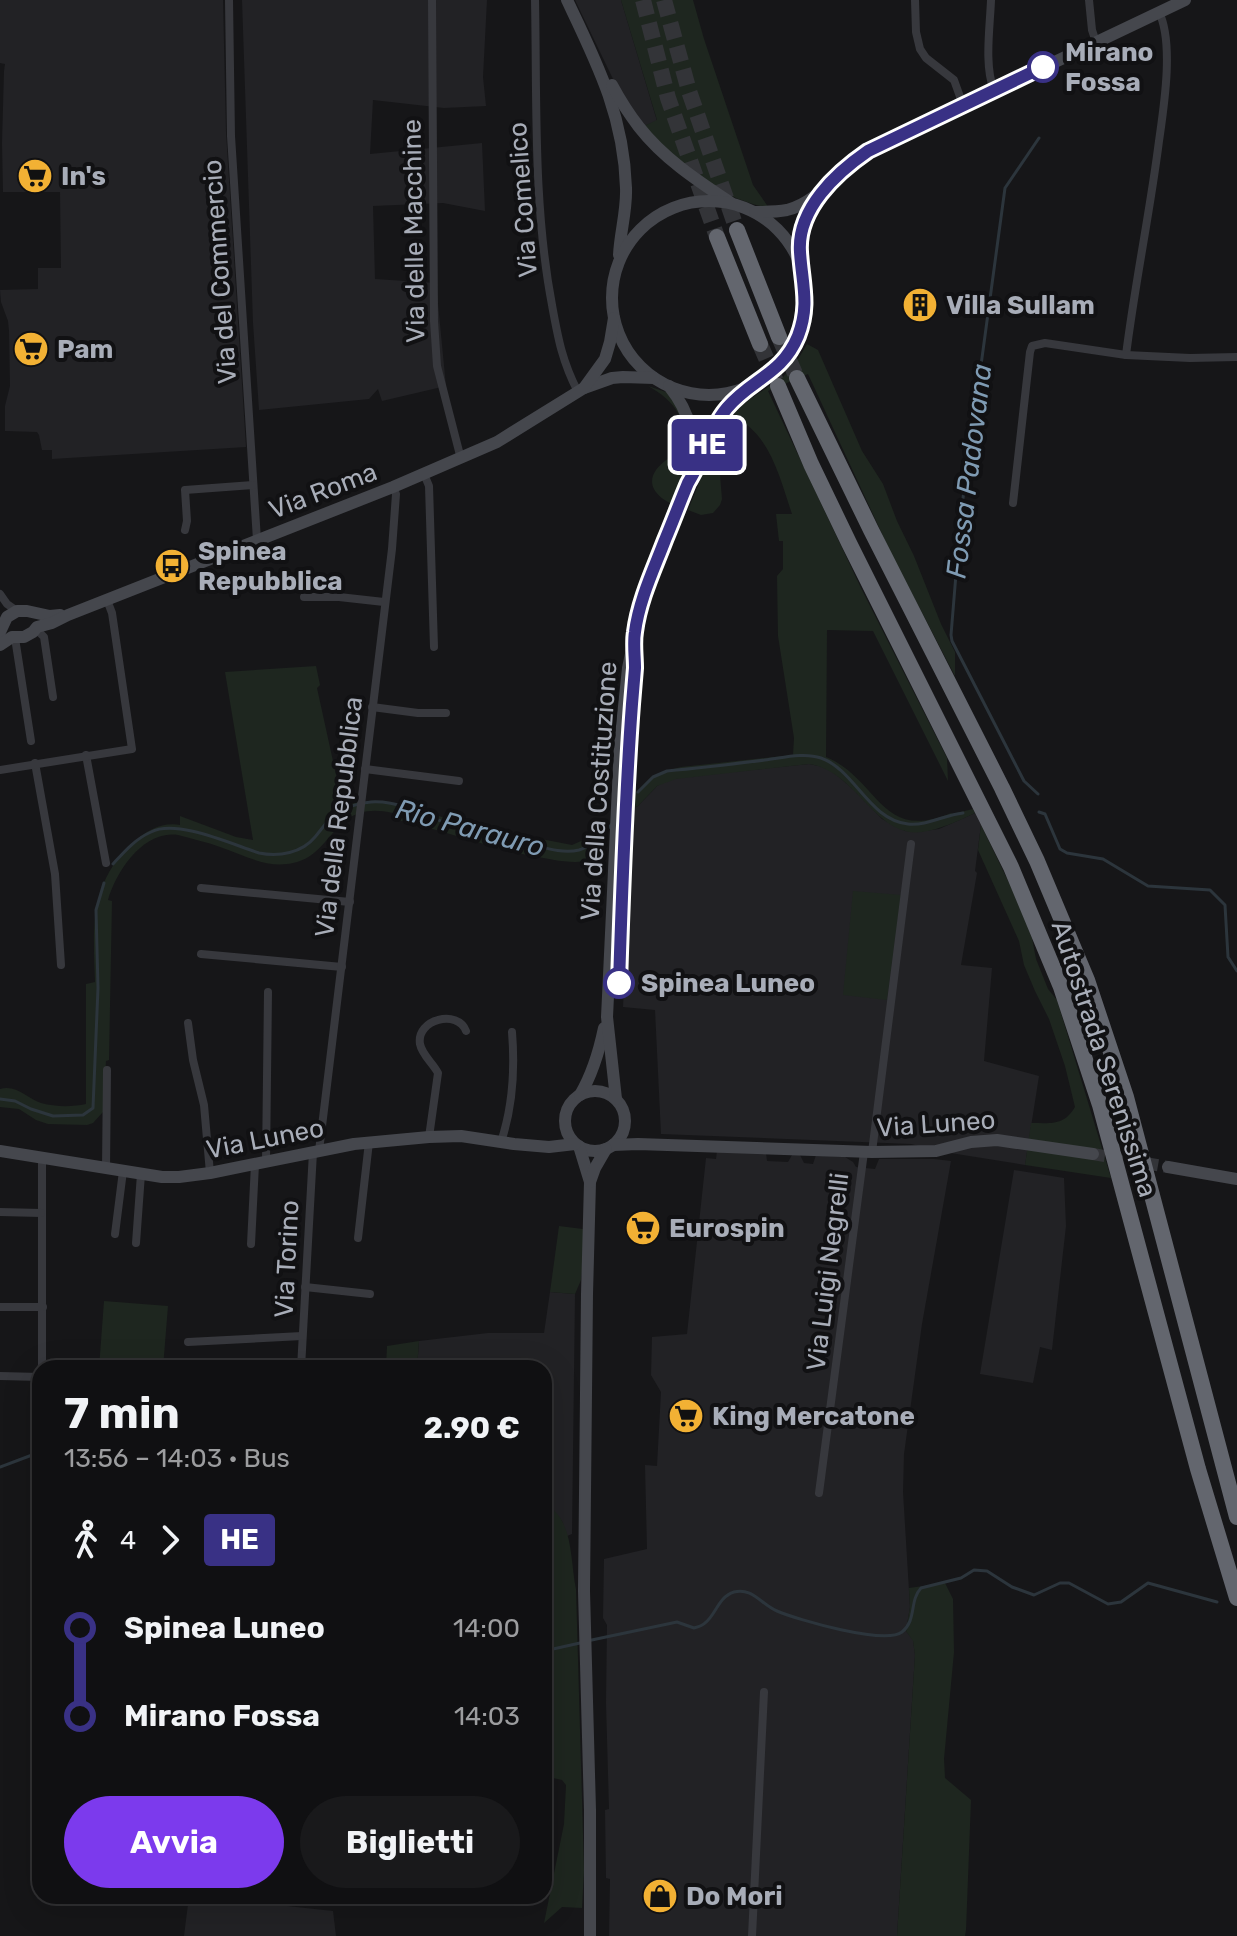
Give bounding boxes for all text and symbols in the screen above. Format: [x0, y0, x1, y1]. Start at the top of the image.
place label: Mirano Fossa [1065, 37, 1154, 98]
marker: Mirano Fossa [1028, 52, 1058, 82]
street label: Via delle Macchine [397, 119, 431, 343]
street label: Via Comelico [502, 121, 544, 279]
supermarket icon: In's [16, 157, 54, 195]
street label: Via del Commercio [197, 159, 243, 385]
place label: In's [61, 161, 106, 192]
building icon: Villa Sullam [901, 286, 939, 324]
place label: Villa Sullam [946, 290, 1095, 321]
supermarket icon: Pam [12, 330, 50, 368]
place label: Pam [57, 334, 113, 365]
water label: Fossa Padovana [939, 362, 999, 580]
line badge: HE [671, 419, 743, 471]
text: HE [688, 428, 726, 461]
street label: Via Roma [265, 456, 381, 526]
place label: Spinea Repubblica [198, 536, 343, 597]
bus stop icon: Spinea Repubblica [153, 547, 191, 585]
street label: Via della Costituzione [574, 660, 624, 922]
street label: Via della Repubblica [309, 695, 369, 939]
water label: Rio Parauro [392, 792, 548, 864]
street label: Autostrada Serenissima [1045, 917, 1163, 1201]
marker: Spinea Luneo [604, 968, 634, 998]
place label: Spinea Luneo [641, 968, 815, 999]
street label: Via Luneo [876, 1104, 996, 1144]
street label: Via Luneo [204, 1112, 326, 1166]
street label: Via Luigi Negrelli [800, 1171, 856, 1373]
street label: Via Torino [268, 1199, 306, 1319]
supermarket icon: Eurospin [624, 1209, 662, 1247]
place label: Eurospin [669, 1213, 785, 1244]
text: 7 min [64, 1387, 180, 1439]
supermarket icon: King Mercatone [667, 1397, 705, 1435]
place label: King Mercatone [712, 1401, 915, 1432]
text: 2.90 € [424, 1410, 520, 1446]
text: 13:56 – 14:03 · Bus [64, 1443, 290, 1474]
icon: walk [64, 1518, 108, 1562]
icon: forward [148, 1518, 192, 1562]
text: HE [220, 1523, 259, 1556]
text: 4 [120, 1525, 136, 1556]
text: Spinea Luneo [124, 1610, 325, 1646]
text: 14:00 [453, 1613, 520, 1644]
text: Mirano Fossa [124, 1698, 320, 1734]
text: 14:03 [454, 1701, 520, 1732]
button: Avvia [64, 1796, 284, 1888]
button: Biglietti [300, 1796, 520, 1888]
shop icon: Do Mori [641, 1877, 679, 1915]
place label: Do Mori [686, 1881, 783, 1912]

